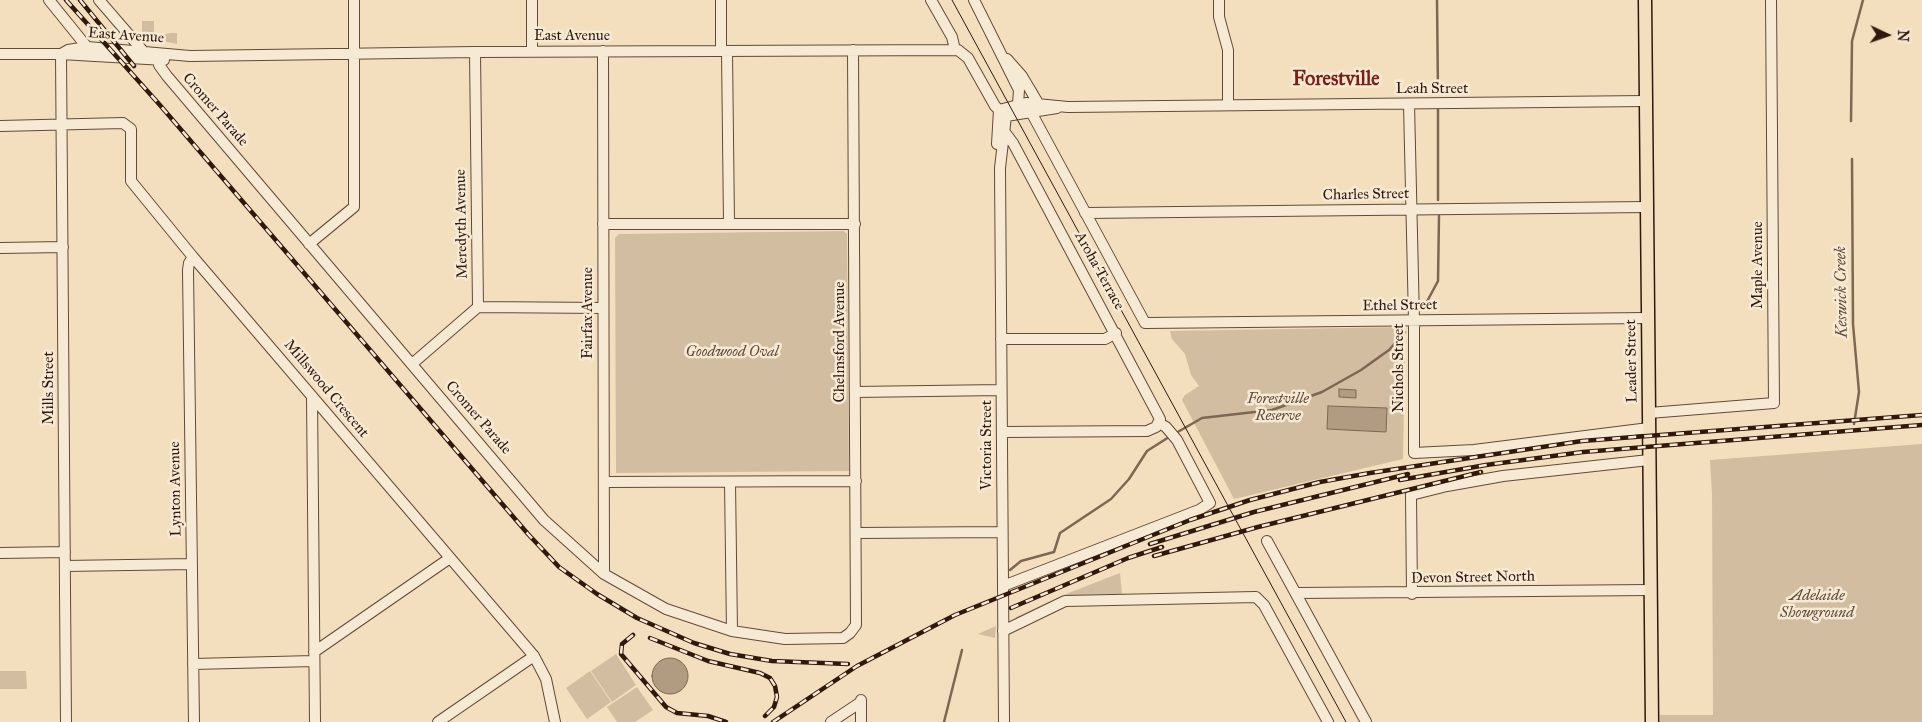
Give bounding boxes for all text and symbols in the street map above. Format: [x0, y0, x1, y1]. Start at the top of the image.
north arrow [1862, 10, 1912, 60]
street label: East Avenue [87, 24, 165, 48]
street label: East Avenue [534, 27, 610, 45]
text: N [1894, 29, 1911, 42]
district label: Forestville [1292, 68, 1380, 92]
street label: Cromer Parade [178, 70, 252, 150]
street label: Leah Street [1396, 80, 1468, 98]
street label: Meredyth Avenue [452, 169, 472, 279]
street label: Charles Street [1323, 185, 1409, 205]
street label: Maple Avenue [1749, 221, 1767, 309]
street label: Aroha Terrace [1070, 229, 1128, 313]
water label: Keswick Creek [1832, 246, 1852, 338]
street label: Fairfax Avenue [579, 267, 597, 359]
street label: Chelmsford Avenue [831, 282, 849, 402]
street label: Ethel Street [1362, 296, 1438, 316]
street label: Leader Street [1622, 319, 1642, 403]
street label: Nichols Street [1390, 324, 1408, 412]
street label: Millswood Crescent [280, 336, 372, 442]
park label: Goodwood Oval [686, 343, 778, 361]
street label: Mills Street [40, 351, 58, 425]
street label: Cromer Parade [441, 378, 515, 458]
park label: Forestville Reserve [1247, 390, 1309, 425]
street label: Victoria Street [978, 400, 996, 490]
street label: Lynton Avenue [166, 441, 186, 537]
street label: Devon Street North [1411, 568, 1535, 588]
park label: Adelaide Showground [1780, 587, 1854, 622]

